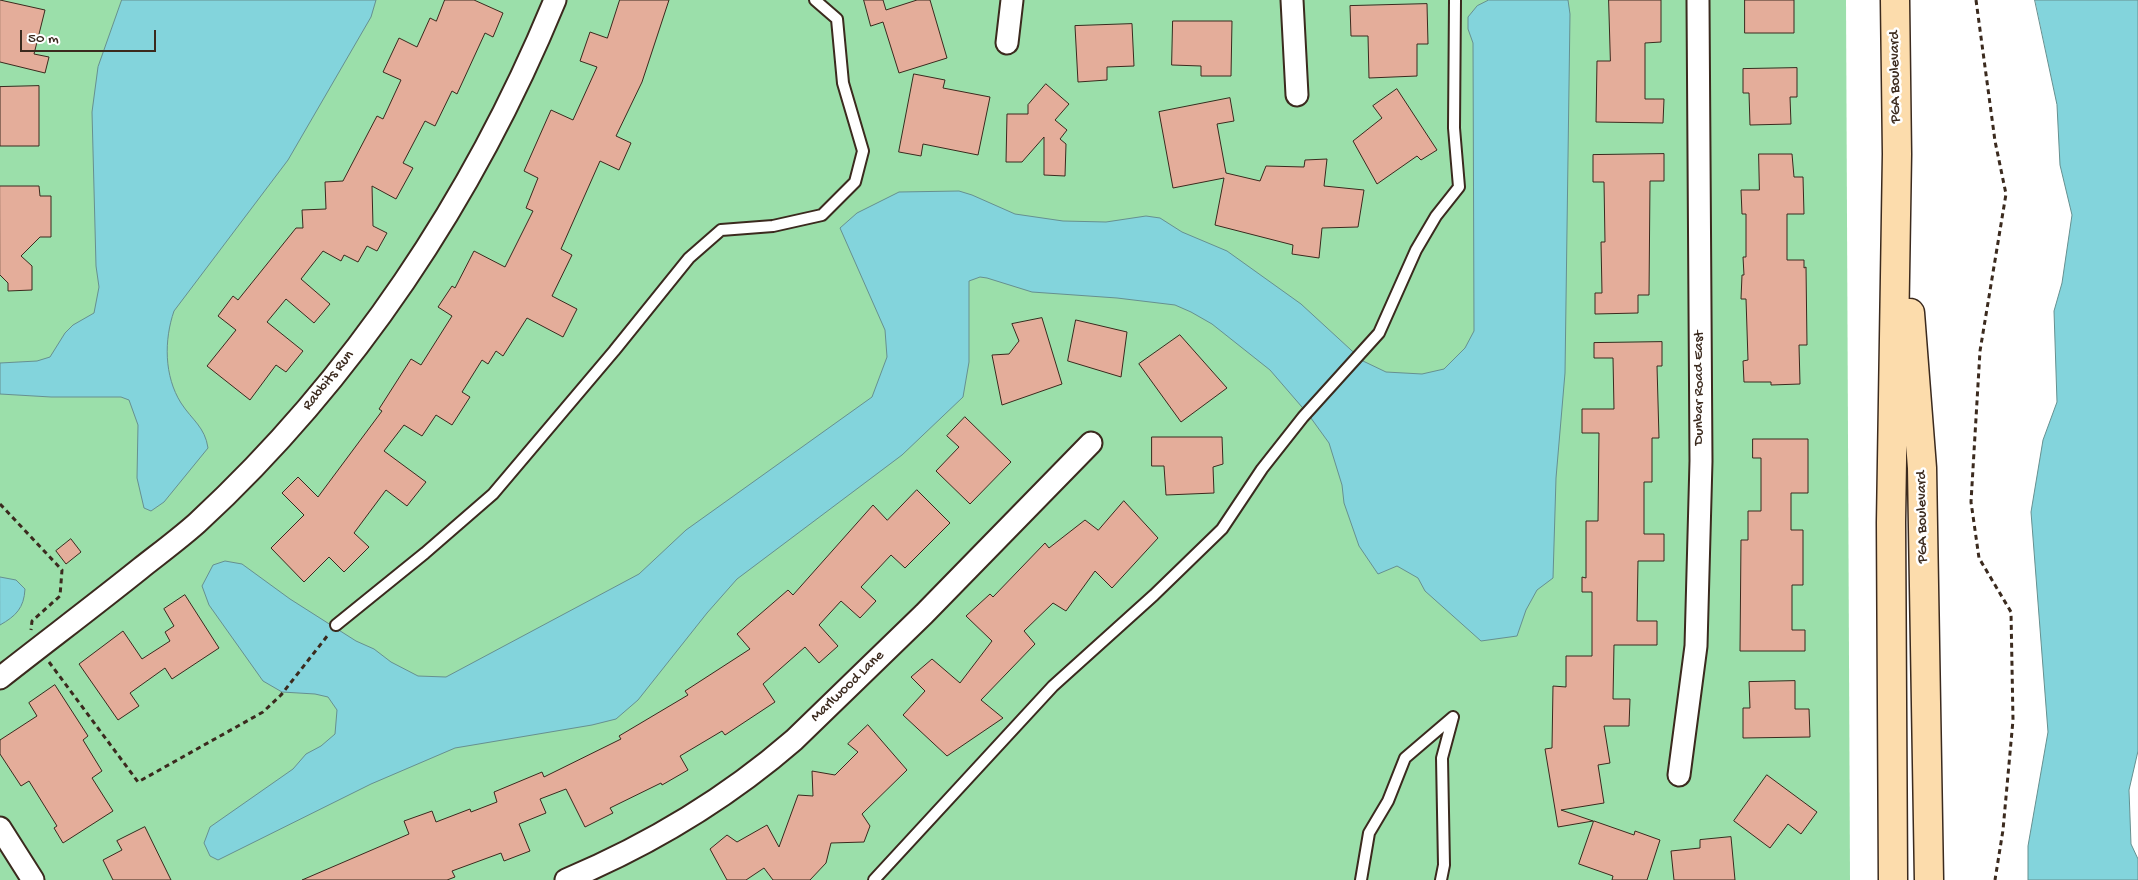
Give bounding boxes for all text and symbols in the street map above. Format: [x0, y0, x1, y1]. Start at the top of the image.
scale bar [22, 20, 159, 52]
text: 50 m [28, 30, 59, 48]
street label: PGA Boulevard [1886, 30, 1906, 124]
street label: Dunbar Road East [1691, 331, 1709, 445]
street label: Rabbits Run [299, 347, 359, 415]
street label: PGA Boulevard [1913, 470, 1933, 564]
street label: Marlwood Lane [807, 647, 889, 727]

